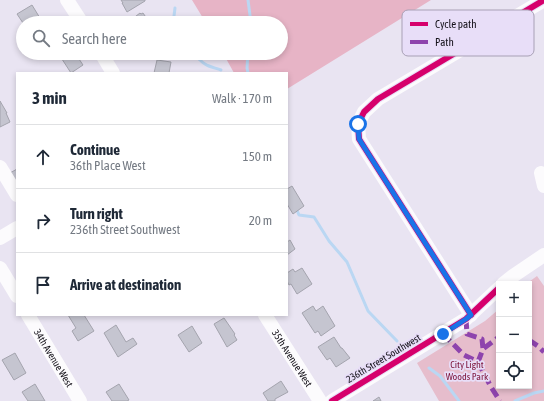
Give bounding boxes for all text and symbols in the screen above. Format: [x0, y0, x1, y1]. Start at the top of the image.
legend [402, 10, 534, 56]
search box [16, 16, 288, 60]
text: Cycle path [435, 18, 477, 30]
icon: search [30, 27, 52, 49]
text: Search here [62, 30, 127, 47]
text: Path [435, 36, 454, 48]
text: 3 min [32, 88, 67, 108]
text: Walk · 170 m [212, 91, 272, 106]
route start [349, 115, 367, 133]
text: Continue [70, 141, 120, 158]
icon: ahead [32, 146, 54, 168]
text: 150 m [243, 149, 272, 164]
text: 36th Place West [70, 158, 146, 173]
text: Turn right [70, 205, 123, 222]
icon: right [32, 210, 54, 232]
text: 20 m [249, 213, 272, 228]
text: 236th Street Southwest [70, 222, 180, 237]
icon: arrive [32, 274, 54, 296]
text: Arrive at destination [70, 276, 181, 293]
map controls [496, 281, 532, 389]
button: + [496, 281, 532, 317]
button: − [496, 317, 532, 353]
route end [434, 325, 452, 343]
street label: 34th Avenue West [32, 327, 75, 389]
street label: 35th Avenue West [270, 328, 314, 389]
street label: 236th Street Southwest [344, 332, 423, 385]
button: locate [496, 353, 532, 389]
park label: City Light Woods Park [446, 359, 489, 382]

